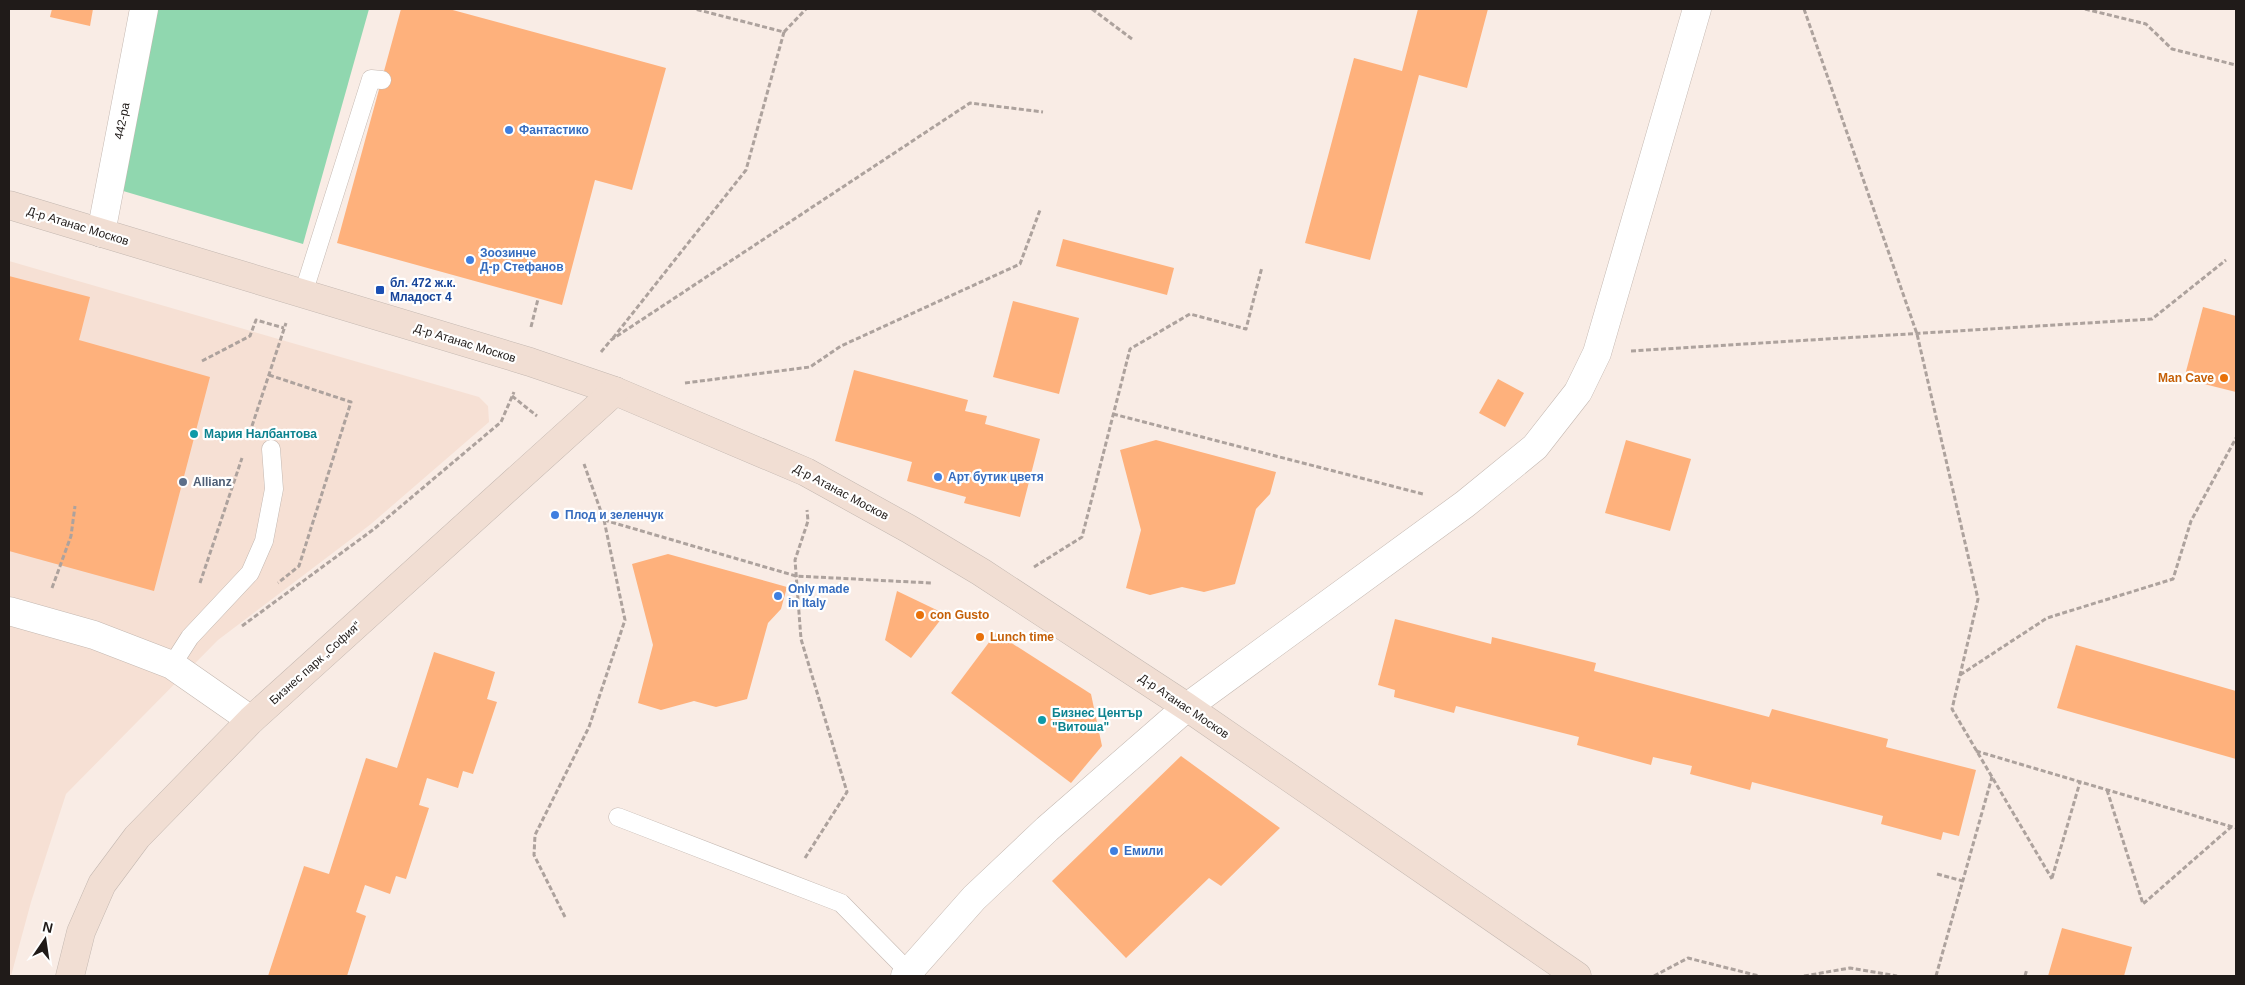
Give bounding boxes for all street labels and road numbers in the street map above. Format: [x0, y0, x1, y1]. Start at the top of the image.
street label: 442-ра [112, 101, 132, 141]
street label: Д-р Атанас Москов [25, 204, 131, 248]
street label: Д-р Атанас Москов [412, 321, 518, 365]
street label: Д-р Атанас Москов [791, 461, 891, 523]
street label: Бизнес парк „София“ [267, 618, 363, 708]
street label: Д-р Атанас Москов [1136, 671, 1232, 741]

